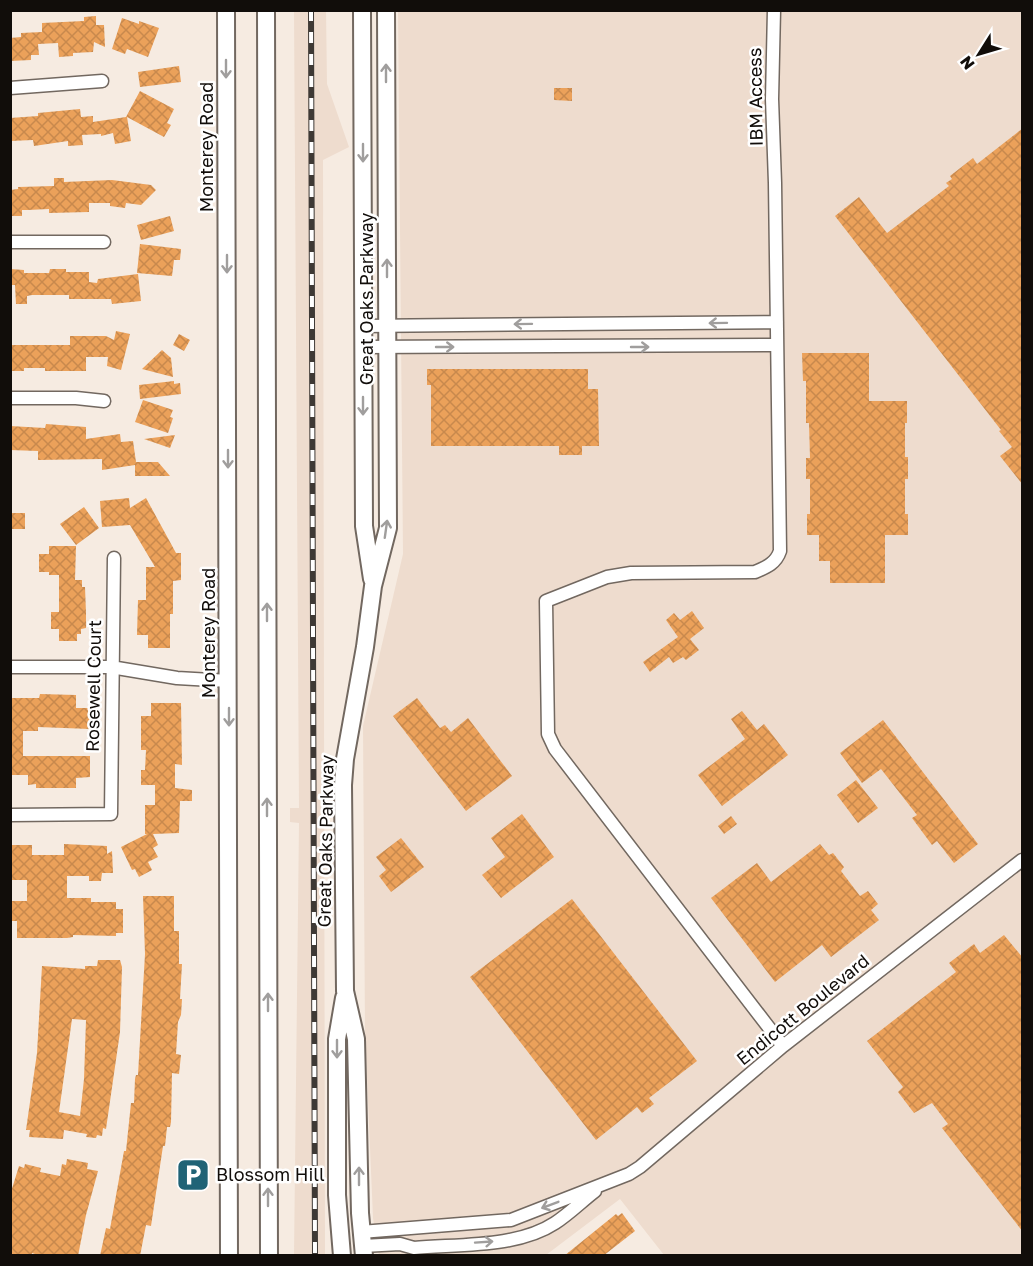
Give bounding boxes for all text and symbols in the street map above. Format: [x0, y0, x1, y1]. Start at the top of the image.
north arrow [949, 24, 1009, 84]
street label: IBM Access [743, 47, 767, 147]
text: N [955, 52, 979, 74]
one-way arrow [220, 58, 232, 78]
one-way arrow [380, 63, 392, 83]
street label: Monterey Road [195, 82, 217, 212]
one-way arrow [357, 142, 369, 162]
street label: Great Oaks Parkway [355, 213, 377, 385]
one-way arrow [221, 253, 233, 273]
one-way arrow [381, 258, 393, 278]
one-way arrow [709, 317, 729, 329]
one-way arrow [514, 318, 534, 330]
one-way arrow [435, 341, 455, 353]
one-way arrow [630, 341, 650, 353]
one-way arrow [357, 395, 369, 415]
one-way arrow [222, 448, 234, 468]
one-way arrow [381, 520, 392, 539]
street label: Monterey Road [197, 568, 219, 698]
one-way arrow [261, 603, 273, 623]
street label: Rosewell Court [81, 620, 105, 752]
one-way arrow [223, 706, 235, 726]
street label: Great Oaks Parkway [312, 754, 338, 927]
one-way arrow [261, 798, 273, 818]
street label: Endicott Boulevard [732, 949, 873, 1069]
one-way arrow [262, 993, 274, 1013]
one-way arrow [331, 1038, 343, 1058]
parking icon: Blossom Hill [175, 1157, 211, 1193]
place label: Blossom Hill [216, 1163, 325, 1185]
one-way arrow [353, 1167, 365, 1187]
one-way arrow [262, 1188, 274, 1208]
one-way arrow [541, 1200, 560, 1211]
one-way arrow [473, 1237, 493, 1248]

